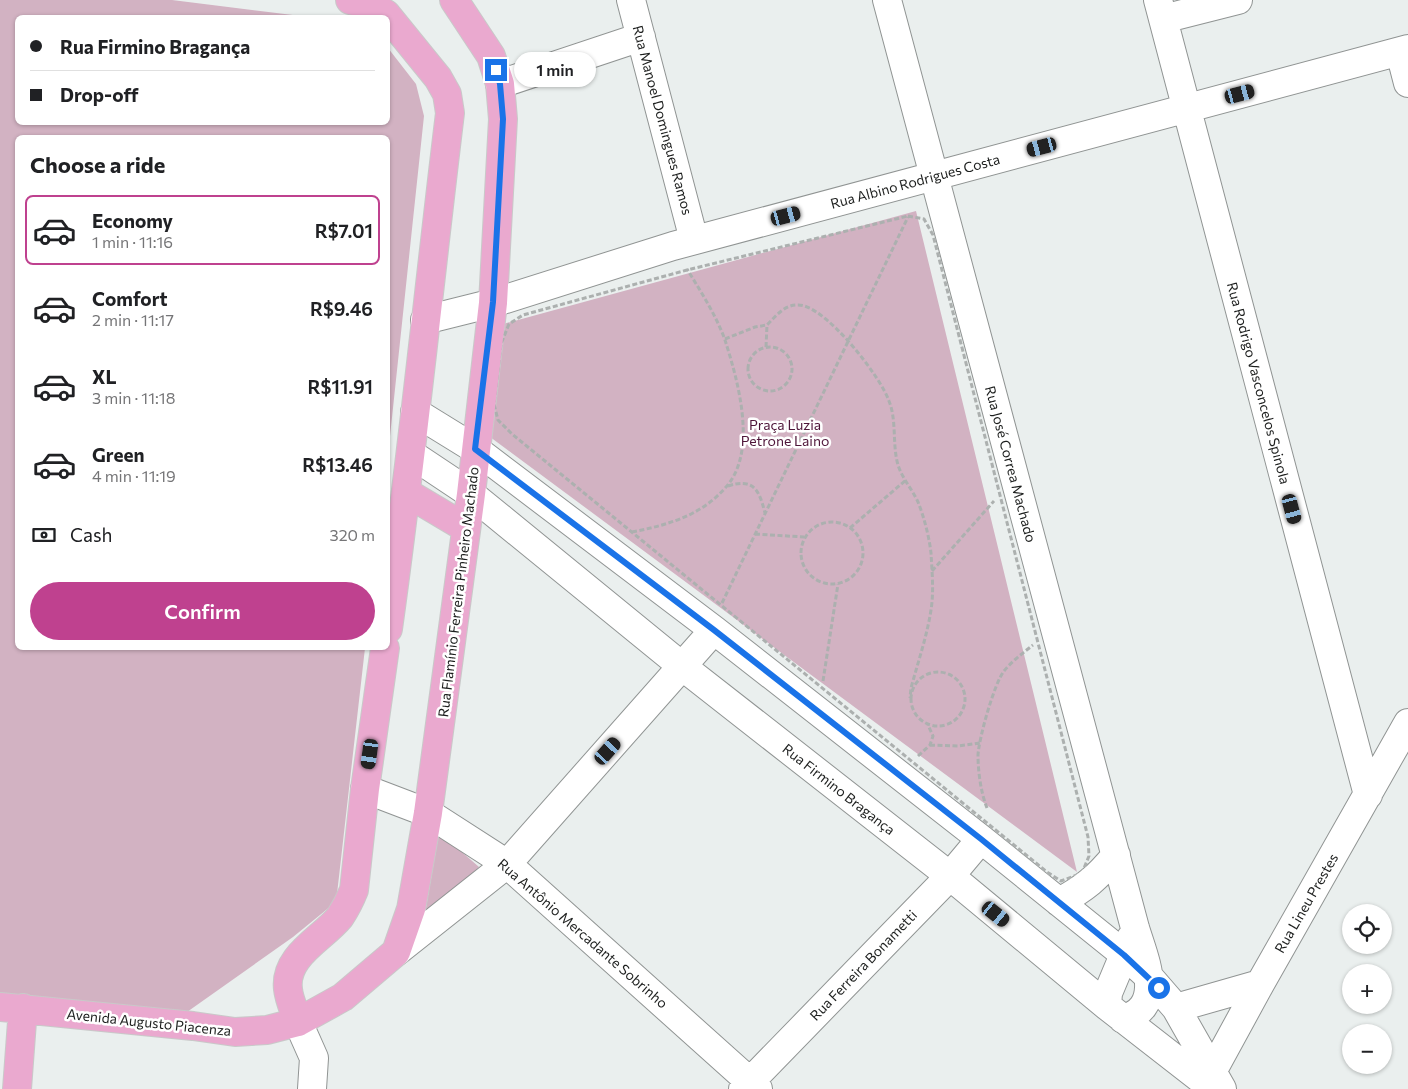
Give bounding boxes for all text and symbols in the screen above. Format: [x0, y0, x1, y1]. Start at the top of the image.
street label: Rua Manoel Domingues Ramos [629, 23, 697, 217]
text: Rua Firmino Bragança [60, 35, 250, 58]
callout: 1 min [514, 52, 596, 88]
route end [485, 59, 507, 81]
text: 1 min [536, 60, 574, 79]
text: Drop-off [60, 83, 139, 106]
car [1223, 83, 1256, 105]
car [1025, 136, 1058, 158]
street label: Rua Albino Rodrigues Costa [828, 150, 1002, 212]
text: Choose a ride [30, 151, 165, 178]
car [769, 205, 802, 227]
icon: car [32, 208, 77, 253]
text: Economy [92, 209, 173, 232]
text: R$7.01 [315, 219, 373, 242]
text: 1 min · 11:16 [92, 232, 173, 251]
street label: Rua Rodrigo Vasconcelos Spinola [1224, 280, 1294, 486]
icon: car [32, 286, 77, 331]
text: Comfort [92, 287, 168, 310]
text: R$9.46 [310, 297, 373, 320]
text: 2 min · 11:17 [92, 310, 174, 329]
icon: car [32, 364, 77, 409]
text: XL [92, 365, 117, 388]
text: R$11.91 [308, 375, 373, 398]
street label: Rua José Correa Machado [982, 384, 1040, 544]
text: 3 min · 11:18 [92, 388, 175, 407]
park label: Praça Luzia Petrone Laino [741, 416, 829, 449]
icon: car [32, 442, 77, 487]
text: Green [92, 443, 144, 466]
text: R$13.46 [302, 453, 373, 476]
text: 4 min · 11:19 [92, 466, 176, 485]
street label: Rua Flamínio Ferreira Pinheiro Machado [434, 466, 482, 718]
car [1280, 493, 1303, 525]
icon: cash [30, 521, 58, 549]
text: Cash [70, 523, 112, 546]
text: 320 m [330, 525, 375, 544]
button: Confirm [30, 582, 375, 640]
car [592, 735, 623, 767]
car [360, 738, 379, 770]
street label: Rua Firmino Bragança [779, 740, 899, 838]
street label: Rua Lineu Prestes [1271, 850, 1341, 956]
street label: Rua Antônio Mercadante Sobrinho [495, 855, 671, 1011]
car [979, 899, 1012, 929]
map controls [1342, 904, 1392, 1074]
button: locate [1342, 904, 1392, 954]
street label: Rua Ferreira Bonametti [806, 906, 920, 1024]
button: + [1342, 964, 1392, 1014]
route start [1148, 977, 1170, 999]
street label: Avenida Augusto Piacenza [66, 1005, 232, 1039]
button: − [1342, 1024, 1392, 1074]

